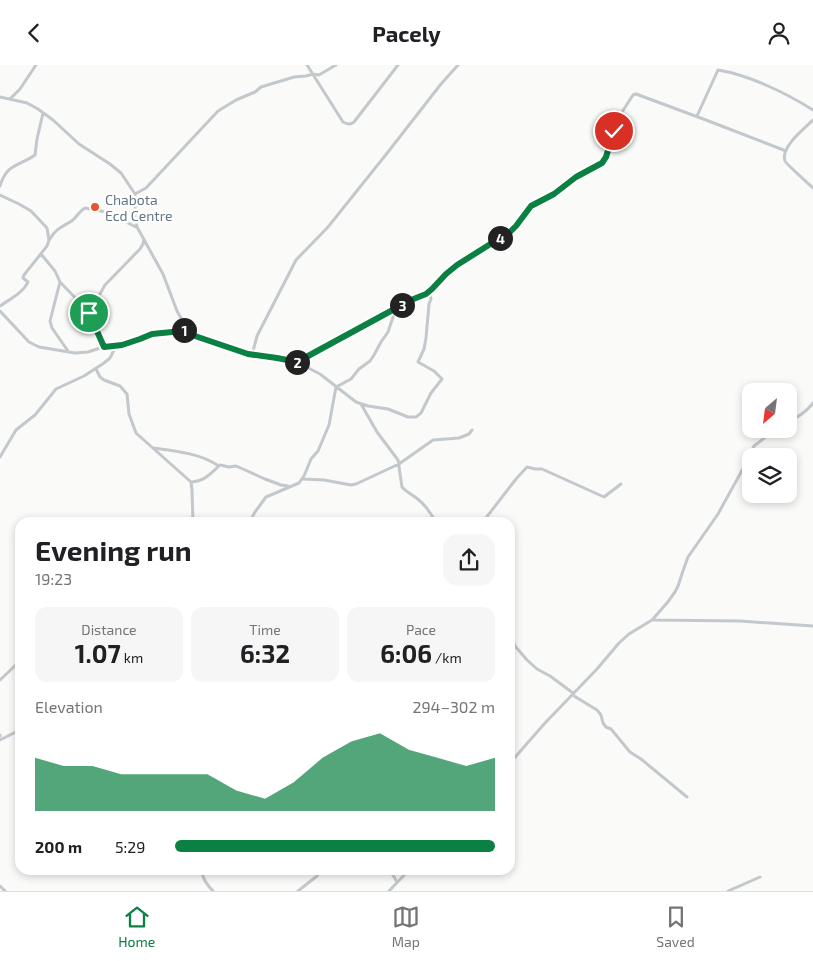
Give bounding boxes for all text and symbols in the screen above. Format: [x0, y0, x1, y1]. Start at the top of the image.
icon: back [20, 19, 48, 47]
icon: person [765, 19, 793, 47]
text: Pacely [372, 20, 441, 46]
pin [593, 110, 635, 152]
icon: check [600, 117, 628, 145]
place label: Chabota Ecd Centre [105, 191, 173, 224]
marker: Chabota Ecd Centre [89, 201, 101, 213]
pin: 4 [488, 225, 512, 251]
text: 4 [496, 230, 505, 247]
pin [68, 292, 110, 334]
pin: 3 [390, 293, 414, 317]
text: 3 [399, 297, 406, 314]
icon: arrive [75, 299, 103, 327]
pin: 1 [172, 317, 196, 343]
text: 1 [181, 322, 188, 339]
pin: 2 [284, 349, 310, 375]
text: 2 [293, 354, 302, 371]
north arrow [742, 383, 798, 437]
map controls [742, 383, 797, 503]
button: layers [742, 448, 797, 503]
text: Evening run [35, 533, 192, 567]
button: share [443, 534, 495, 586]
text: 19:23 [35, 569, 72, 588]
text: Distance [81, 621, 137, 638]
text: Time [249, 621, 281, 638]
text: Pace [406, 621, 436, 638]
text: 1.07 [75, 638, 121, 668]
text: 6:32 [240, 638, 290, 668]
text: 6:06 [380, 638, 432, 668]
text: km [121, 649, 143, 666]
text: /km [432, 649, 462, 666]
text: Elevation [35, 697, 103, 716]
text: 294–302 m [412, 697, 495, 716]
text: 200 m [35, 837, 82, 856]
text: 5:29 [115, 837, 146, 856]
tab: Home [118, 903, 155, 950]
tab: Map [392, 903, 420, 950]
tab: Saved [656, 903, 695, 950]

